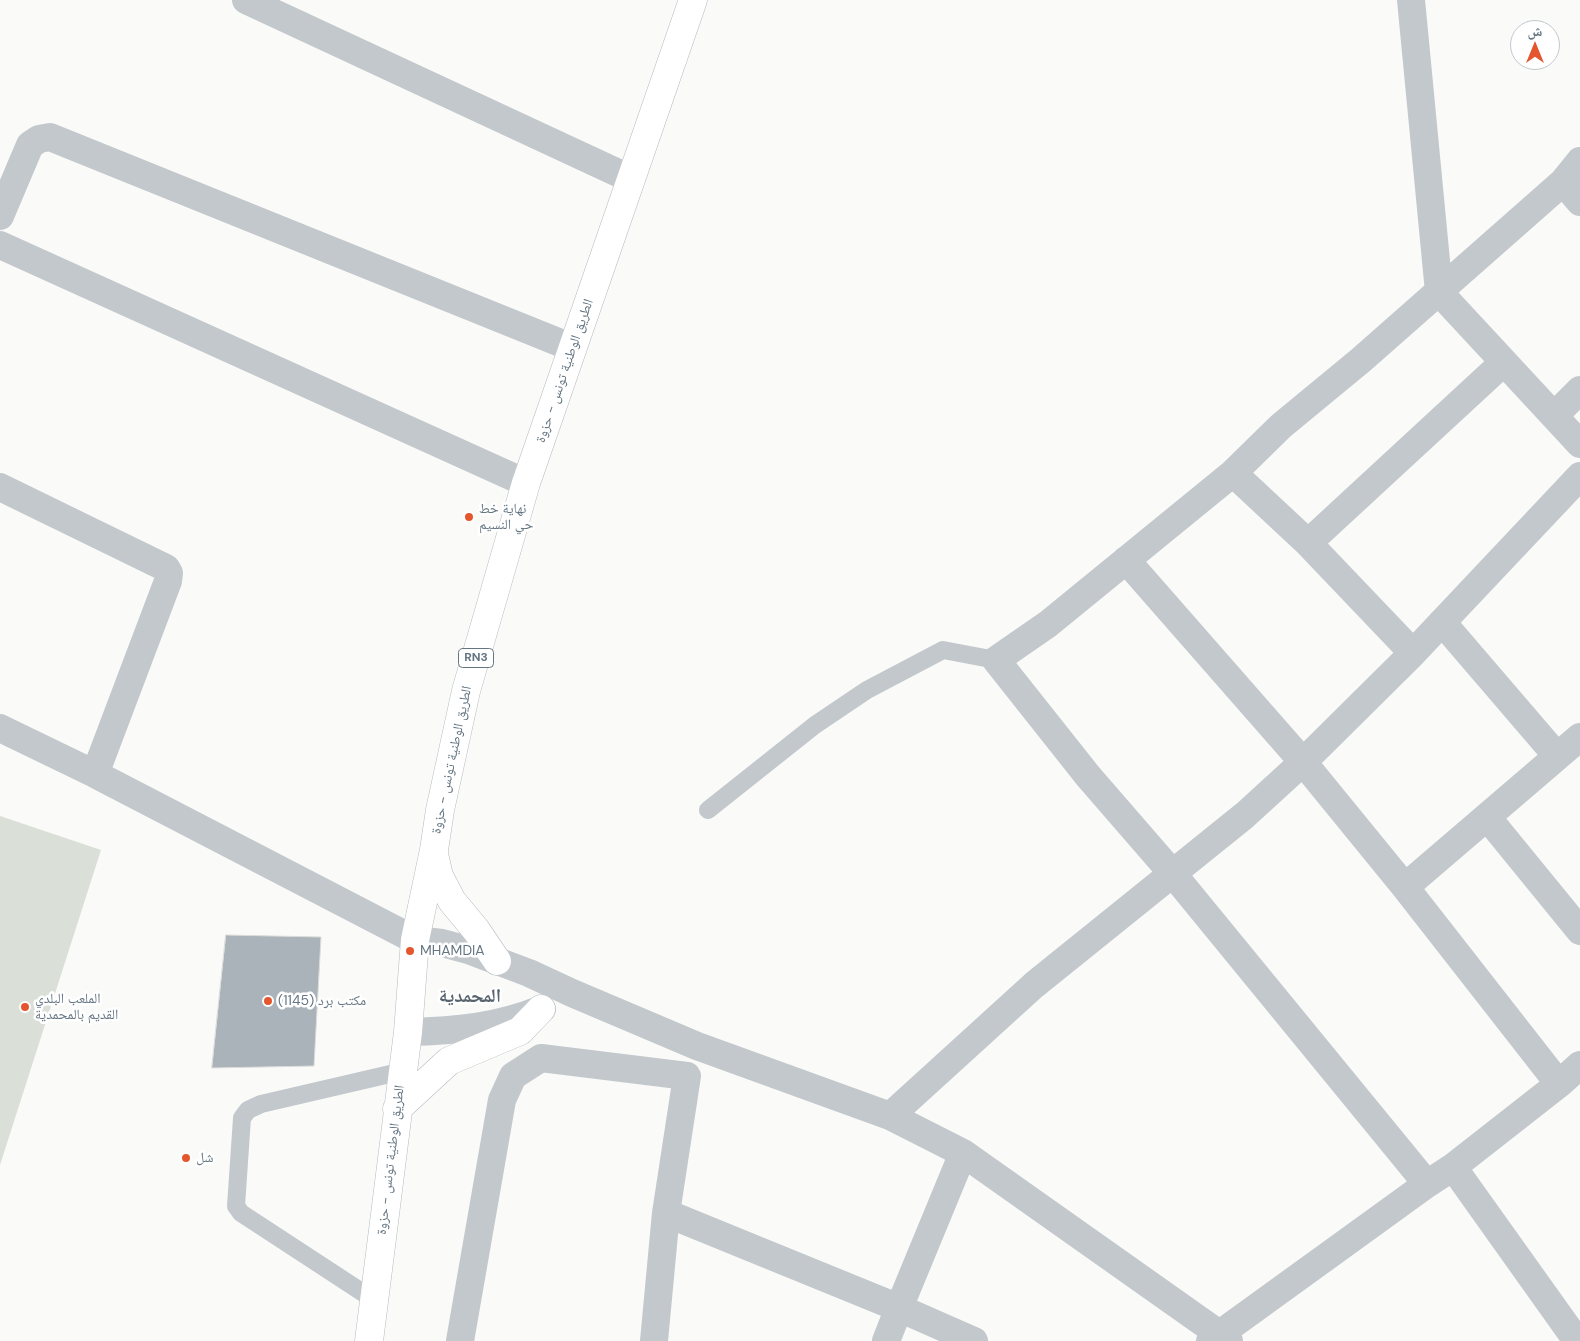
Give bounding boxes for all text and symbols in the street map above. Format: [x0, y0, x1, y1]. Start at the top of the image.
north arrow [1510, 20, 1560, 70]
text: ش [1528, 22, 1542, 40]
street label: الطريق الوطنية تونس - حزوة [533, 297, 597, 445]
place label: نهاية خط حي النسيم [479, 501, 533, 534]
marker: نهاية خط حي النسيم [463, 511, 475, 523]
road number: RN3 [458, 648, 494, 668]
street label: الطريق الوطنية تونس - حزوة [428, 684, 476, 836]
place label: MHAMDIA [420, 943, 485, 959]
marker: MHAMDIA [404, 945, 416, 957]
district label: المحمدية [439, 986, 501, 1008]
place label: الملعب البلدي القديم بالمحمدية [35, 991, 118, 1024]
place label: مكتب برد (1145) [278, 993, 366, 1009]
marker: مكتب برد (1145) [262, 995, 274, 1007]
marker: الملعب البلدي القديم بالمحمدية [19, 1001, 31, 1013]
street label: الطريق الوطنية تونس - حزوة [373, 1084, 409, 1236]
place label: شل [196, 1150, 213, 1166]
marker: شل [180, 1152, 192, 1164]

